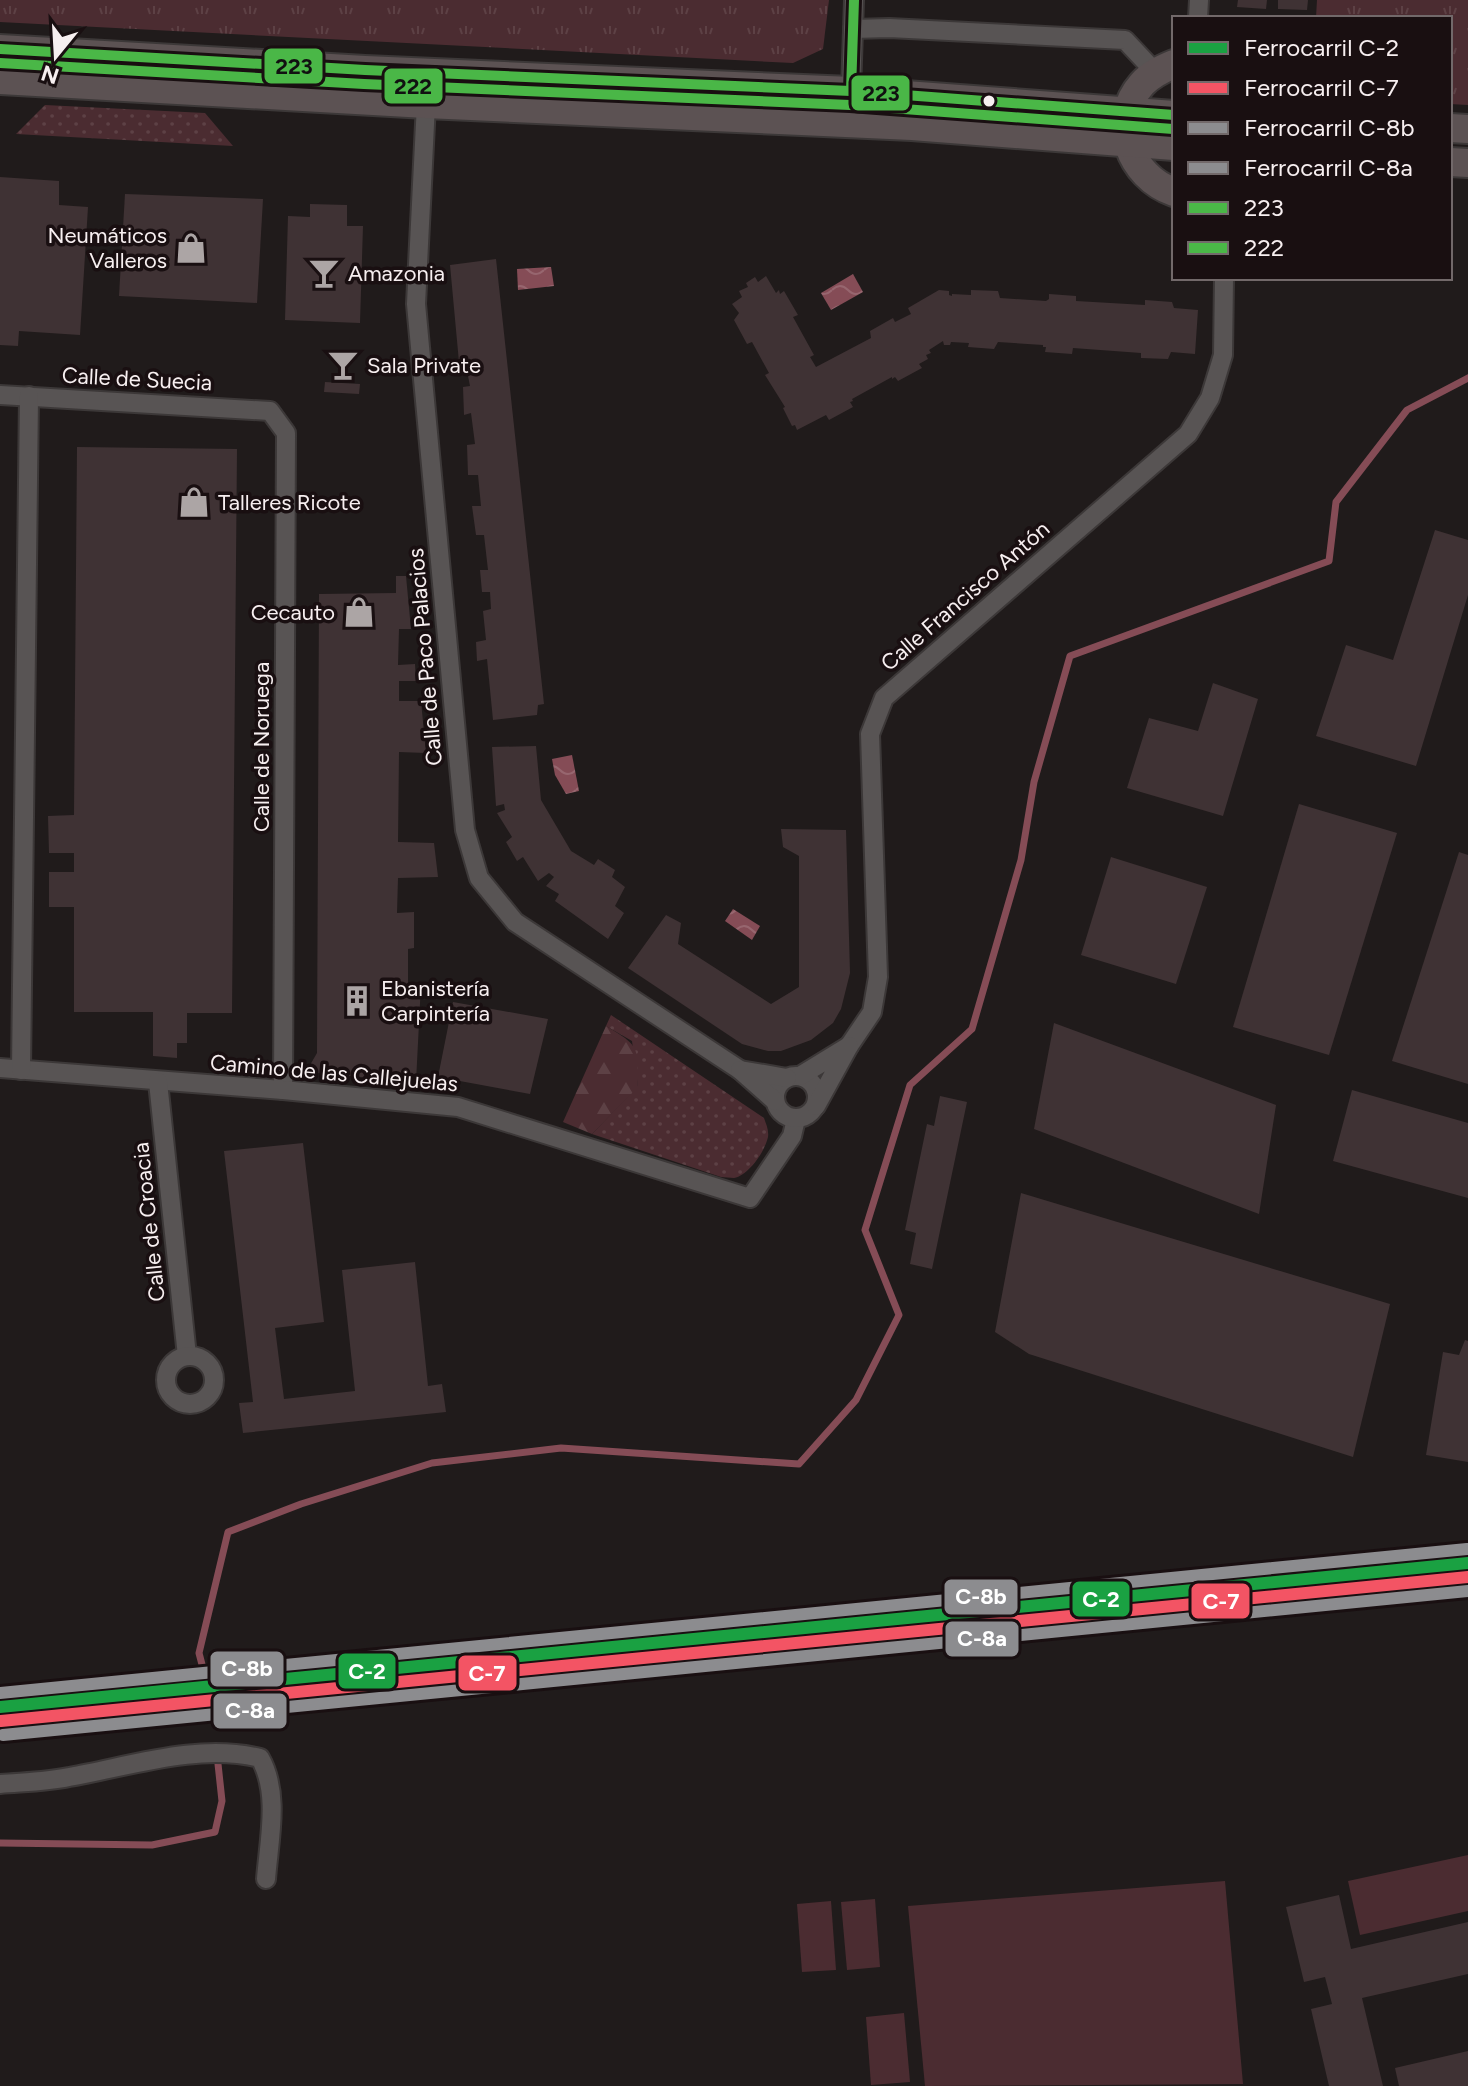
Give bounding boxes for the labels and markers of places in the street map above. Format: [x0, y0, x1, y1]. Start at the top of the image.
unlabelled marker [981, 93, 997, 109]
place label: Neumáticos Valleros [47, 222, 167, 274]
shop icon: Neumáticos Valleros [174, 231, 208, 265]
bar icon: Amazonia [307, 256, 341, 290]
place label: Amazonia [348, 260, 445, 287]
bar icon: Sala Private [326, 348, 360, 382]
place label: Sala Private [367, 352, 481, 379]
shop icon: Talleres Ricote [177, 485, 211, 519]
place label: Talleres Ricote [218, 489, 361, 516]
shop icon: Cecauto [342, 595, 376, 629]
place label: Cecauto [251, 599, 335, 626]
place label: Ebanistería Carpintería [381, 975, 490, 1027]
building icon: Ebanistería Carpintería [340, 984, 374, 1018]

